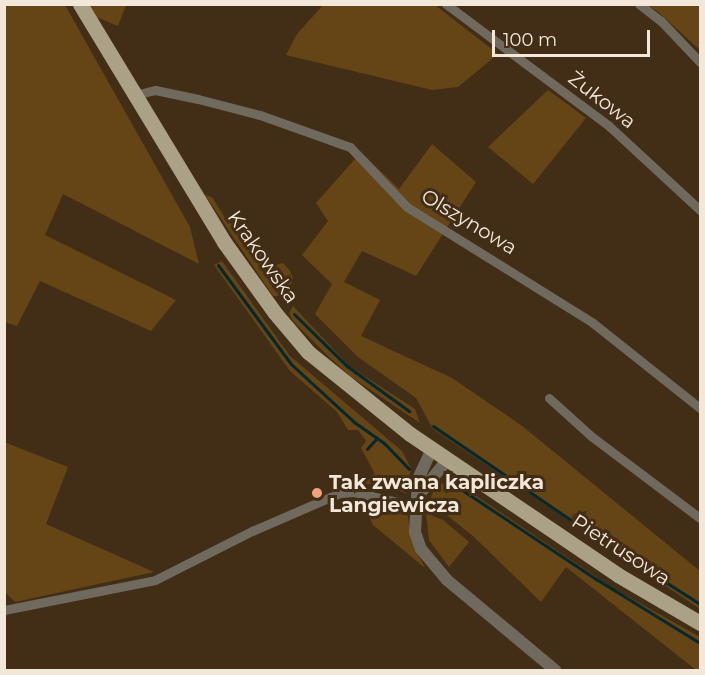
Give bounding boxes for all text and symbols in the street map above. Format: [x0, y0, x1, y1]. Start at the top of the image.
scale bar [495, 18, 652, 56]
text: 100 m [503, 29, 557, 51]
street label: Żukowa [563, 66, 641, 134]
street label: Olszynowa [417, 184, 521, 260]
street label: Krakowska [222, 206, 304, 308]
place label: Tak zwana kapliczka Langiewicza [329, 470, 544, 517]
marker: Tak zwana kapliczka Langiewicza [310, 486, 324, 500]
street label: Pietrusowa [567, 509, 675, 591]

